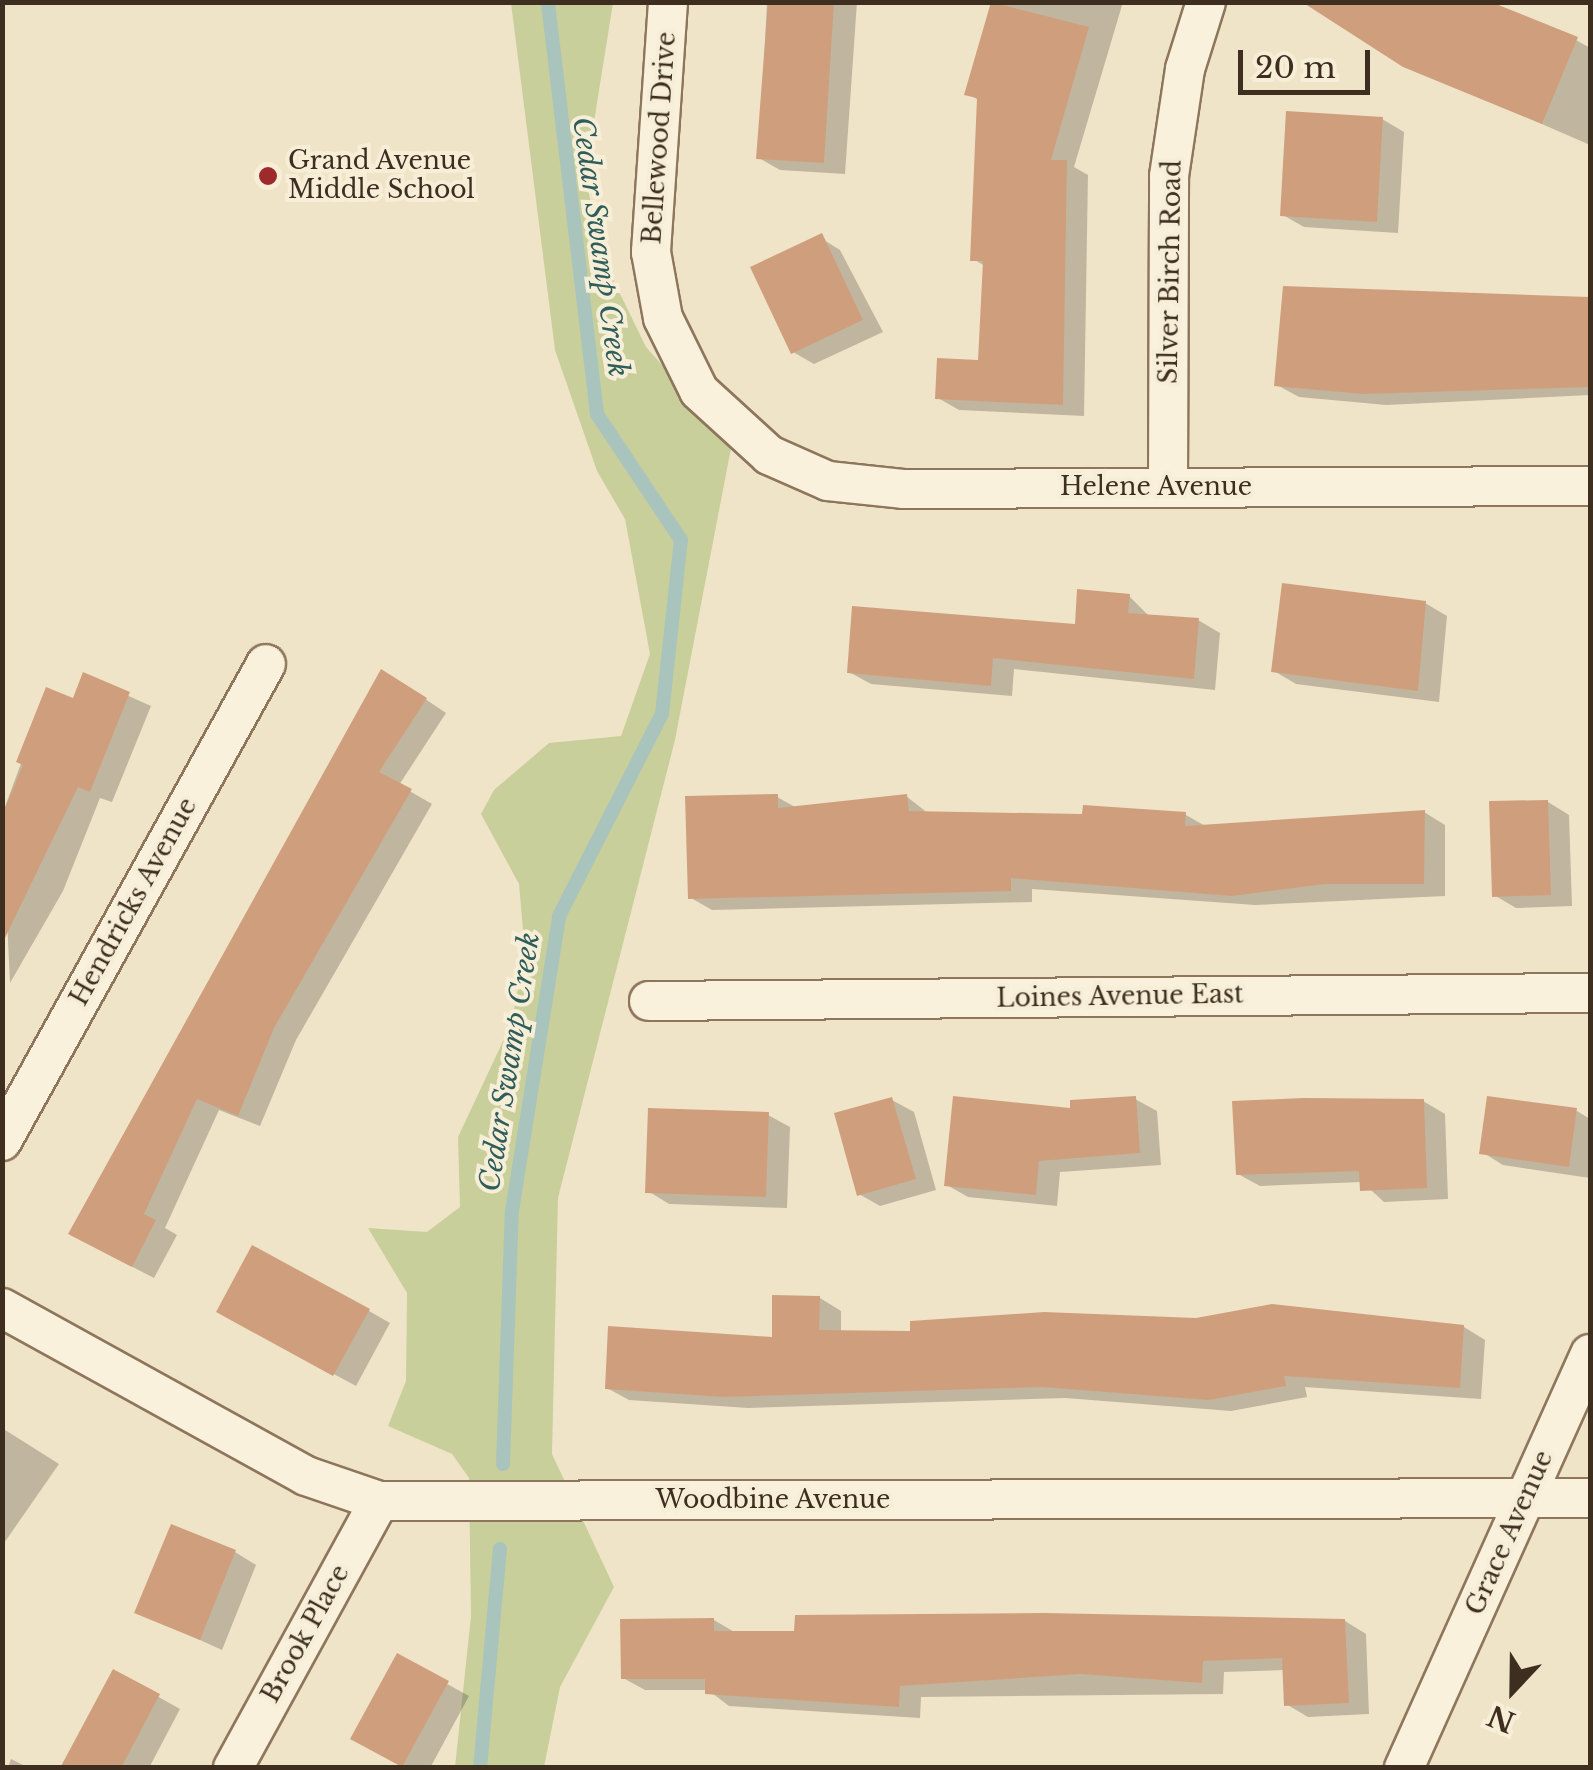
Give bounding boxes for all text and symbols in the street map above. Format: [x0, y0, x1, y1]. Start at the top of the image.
scale bar [1243, 30, 1376, 92]
street label: Bellewood Drive [638, 31, 682, 245]
text: 20 m [1255, 49, 1336, 86]
water label: Cedar Swamp Creek [565, 115, 635, 379]
place label: Grand Avenue Middle School [288, 147, 475, 206]
street label: Silver Birch Road [1154, 160, 1188, 384]
marker: Grand Avenue Middle School [257, 165, 279, 187]
street label: Helene Avenue [1059, 472, 1253, 502]
street label: Hendricks Avenue [64, 792, 204, 1012]
water label: Cedar Swamp Creek [473, 930, 547, 1194]
street label: Loines Avenue East [996, 980, 1244, 1014]
street label: Grace Avenue [1460, 1446, 1560, 1620]
street label: Woodbine Avenue [655, 1485, 891, 1515]
street label: Brook Place [256, 1560, 356, 1708]
north arrow [1463, 1640, 1563, 1740]
text: N [1483, 1697, 1520, 1739]

